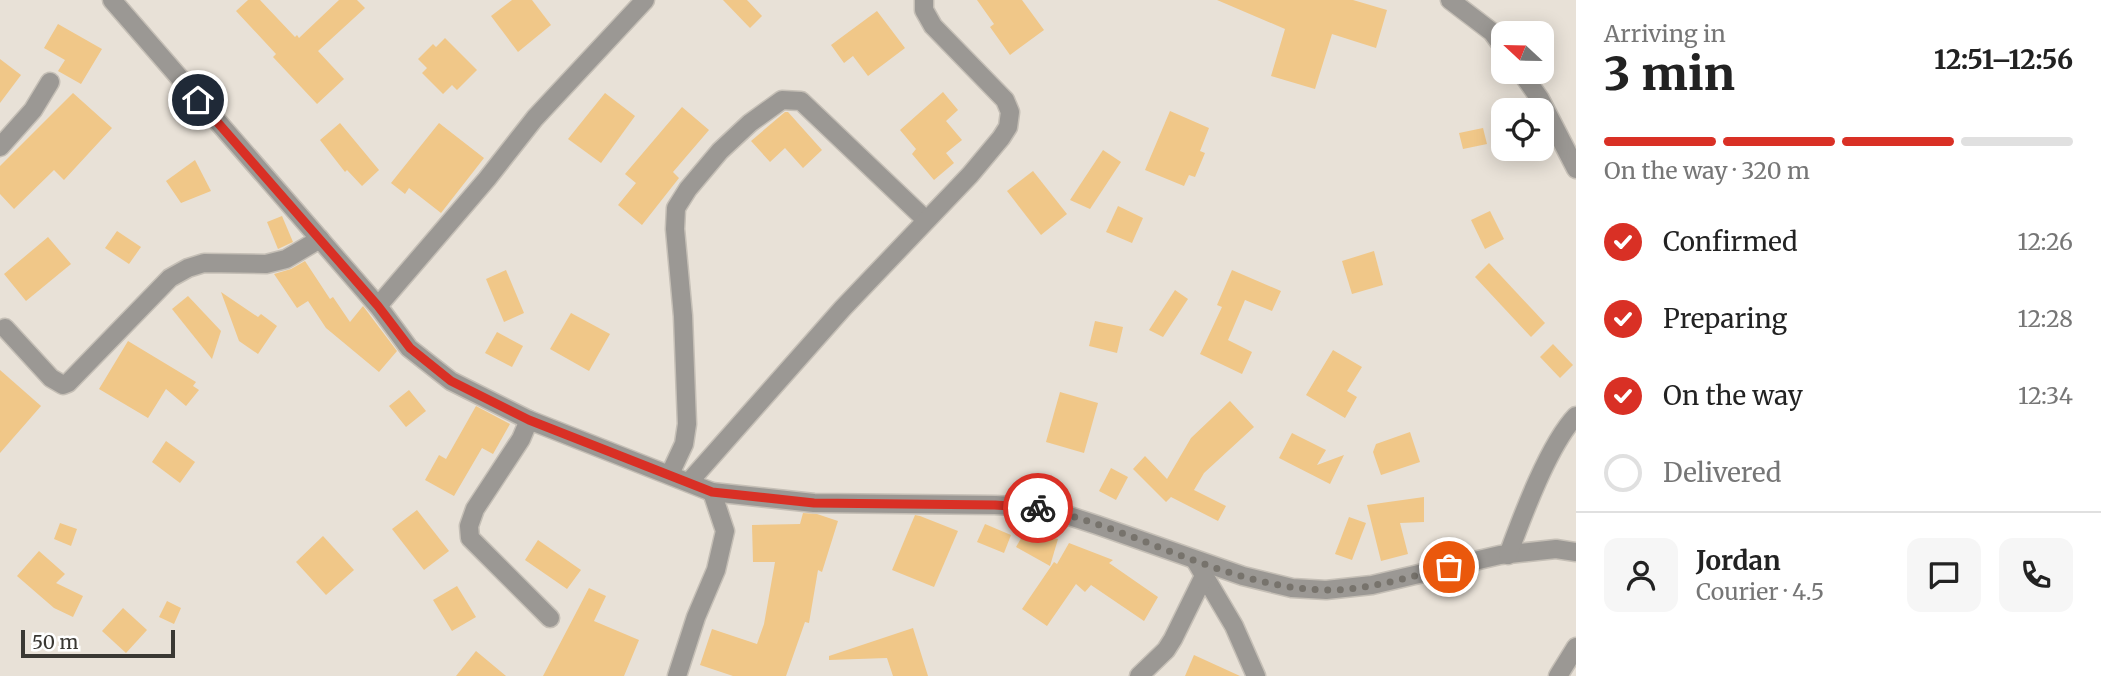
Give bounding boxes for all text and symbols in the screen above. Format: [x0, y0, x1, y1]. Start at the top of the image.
text: Arriving in [1604, 19, 1726, 48]
north arrow [1491, 21, 1554, 84]
map controls [1491, 21, 1554, 161]
text: 12:51–12:56 [1934, 43, 2073, 76]
text: 3 min [1604, 45, 1735, 103]
pin [168, 70, 228, 130]
icon: home [179, 81, 217, 119]
button: locate [1491, 98, 1554, 161]
text: On the way · 320 m [1604, 156, 1810, 185]
icon: check [1604, 223, 1642, 261]
text: Confirmed [1663, 225, 1798, 258]
text: 12:26 [2017, 227, 2073, 256]
icon: check [1604, 300, 1642, 338]
text: Preparing [1663, 302, 1787, 335]
text: 12:28 [2017, 304, 2073, 333]
icon: check [1604, 377, 1642, 415]
text: On the way [1663, 379, 1803, 412]
text: 12:34 [2018, 381, 2073, 410]
text: Delivered [1663, 456, 1782, 489]
courier [1003, 473, 1073, 543]
icon: bike [1019, 489, 1057, 527]
pin [1419, 537, 1479, 597]
button: person [1604, 538, 1678, 612]
button: chat [1907, 538, 1981, 612]
button: phone [1999, 538, 2073, 612]
text: Jordan [1696, 544, 1781, 577]
icon: bag [1430, 548, 1468, 586]
text: Courier · 4.5 [1696, 577, 1824, 606]
scale bar [21, 627, 175, 659]
text: 50 m [32, 630, 78, 654]

